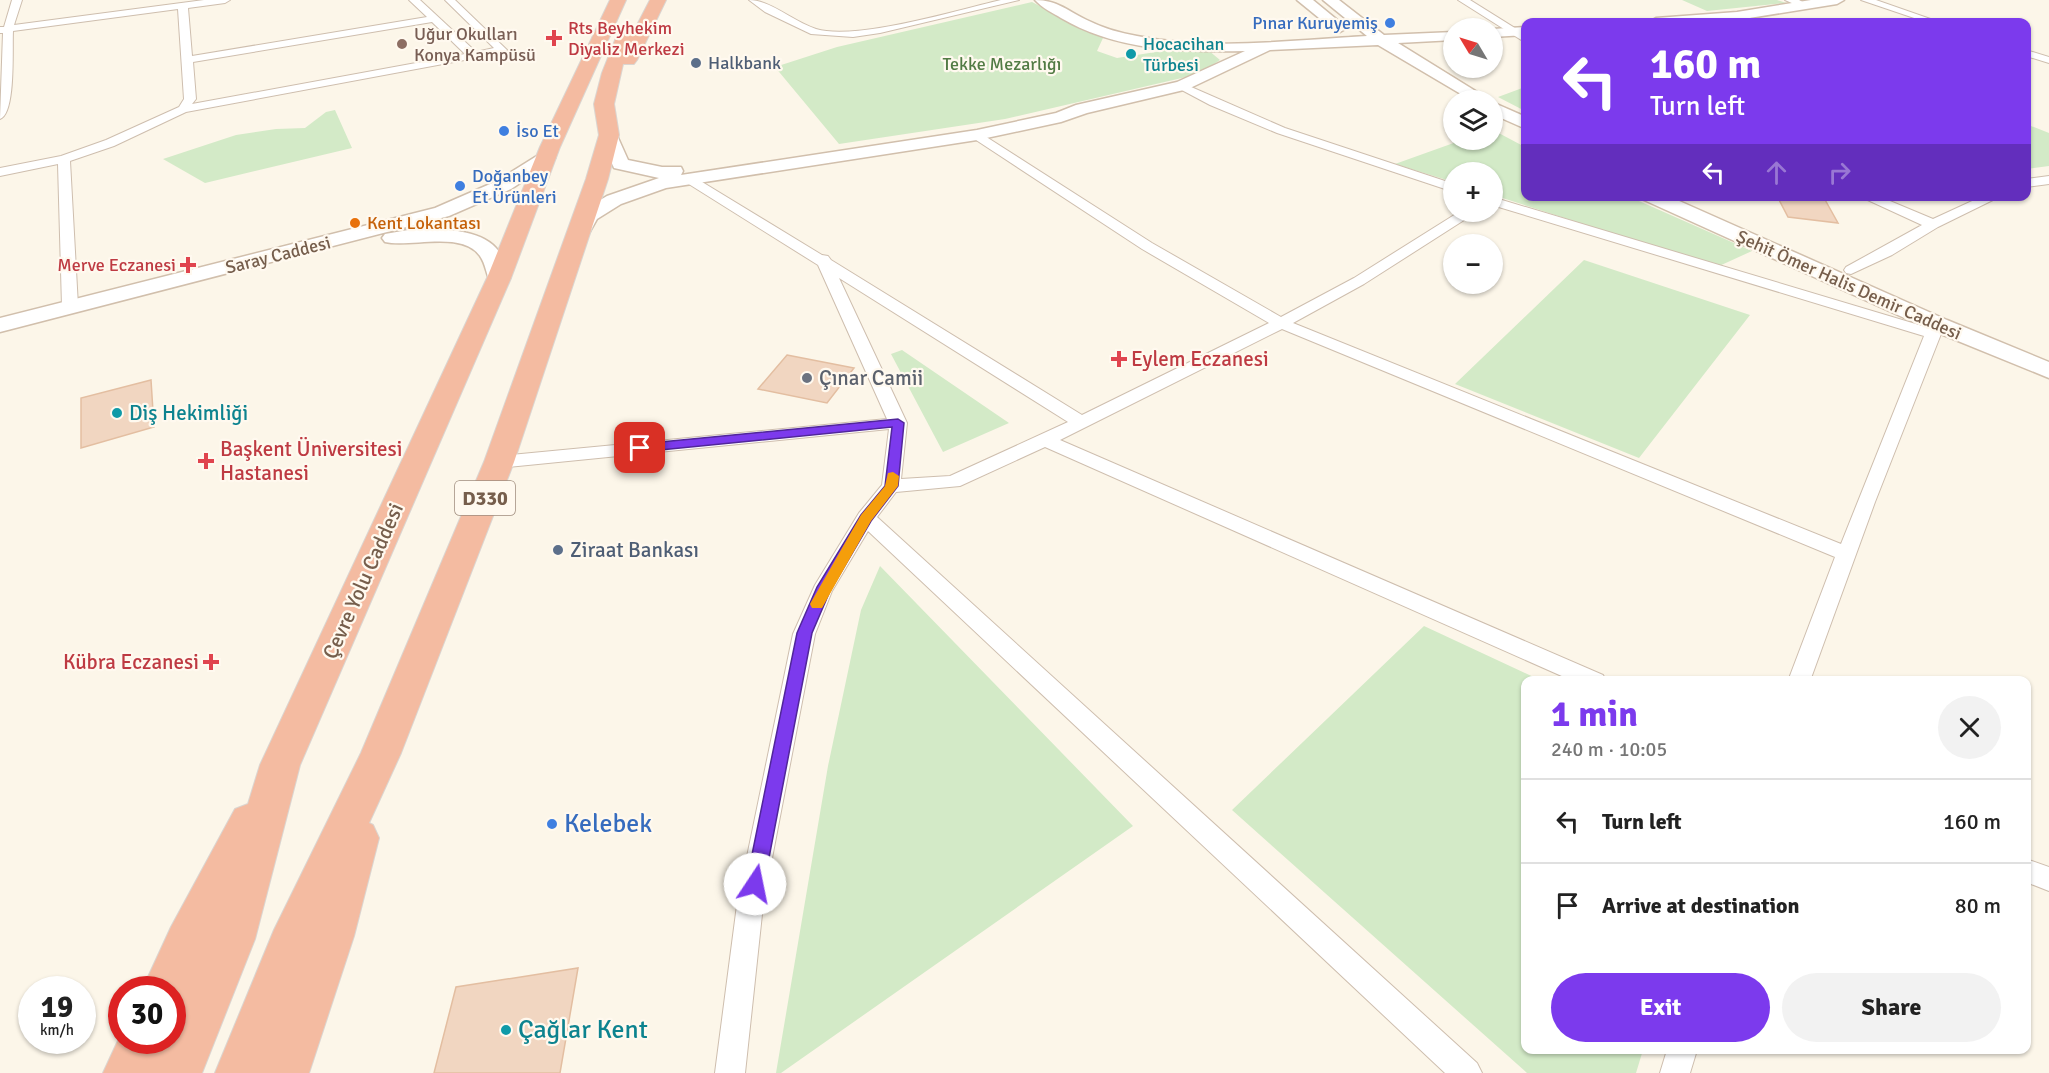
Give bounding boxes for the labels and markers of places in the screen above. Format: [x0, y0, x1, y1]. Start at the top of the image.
place label: Pınar Kuruyemiş [1252, 12, 1378, 34]
marker: Pınar Kuruyemiş [1383, 16, 1397, 30]
place label: Rts Beyhekim Diyaliz Merkezi [568, 17, 685, 60]
place label: Uğur Okulları Konya Kampüsü [414, 23, 536, 66]
marker: Rts Beyhekim Diyaliz Merkezi [545, 29, 563, 47]
place label: Hocacihan Türbesi [1143, 33, 1224, 76]
marker: Uğur Okulları Konya Kampüsü [395, 37, 409, 51]
marker: Hocacihan Türbesi [1124, 47, 1138, 61]
place label: Halkbank [708, 52, 781, 74]
marker: Halkbank [689, 56, 703, 70]
place label: İso Et [516, 120, 559, 142]
marker: İso Et [497, 124, 511, 138]
place label: Doğanbey Et Ürünleri [472, 165, 557, 208]
marker: Doğanbey Et Ürünleri [453, 179, 467, 193]
place label: Kent Lokantası [367, 212, 481, 234]
marker: Kent Lokantası [348, 216, 362, 230]
place label: Merve Eczanesi [57, 254, 176, 276]
marker: Merve Eczanesi [181, 258, 195, 272]
place label: Eylem Eczanesi [1131, 346, 1269, 372]
marker: Eylem Eczanesi [1112, 352, 1126, 366]
place label: Çınar Camii [819, 365, 923, 391]
marker: Çınar Camii [800, 371, 814, 385]
place label: Diş Hekimliği [129, 400, 248, 426]
marker: Diş Hekimliği [110, 406, 124, 420]
pin [614, 422, 665, 473]
place label: Başkent Üniversitesi Hastanesi [220, 436, 403, 486]
marker: Başkent Üniversitesi Hastanesi [197, 452, 215, 470]
place label: Ziraat Bankası [570, 537, 699, 563]
marker: Ziraat Bankası [551, 543, 565, 557]
place label: Kübra Eczanesi [63, 649, 199, 675]
marker: Kübra Eczanesi [204, 655, 218, 669]
place label: Kelebek [564, 808, 652, 840]
marker: Kelebek [545, 817, 559, 831]
place label: Çağlar Kent [518, 1014, 648, 1046]
marker: Çağlar Kent [499, 1023, 513, 1037]

